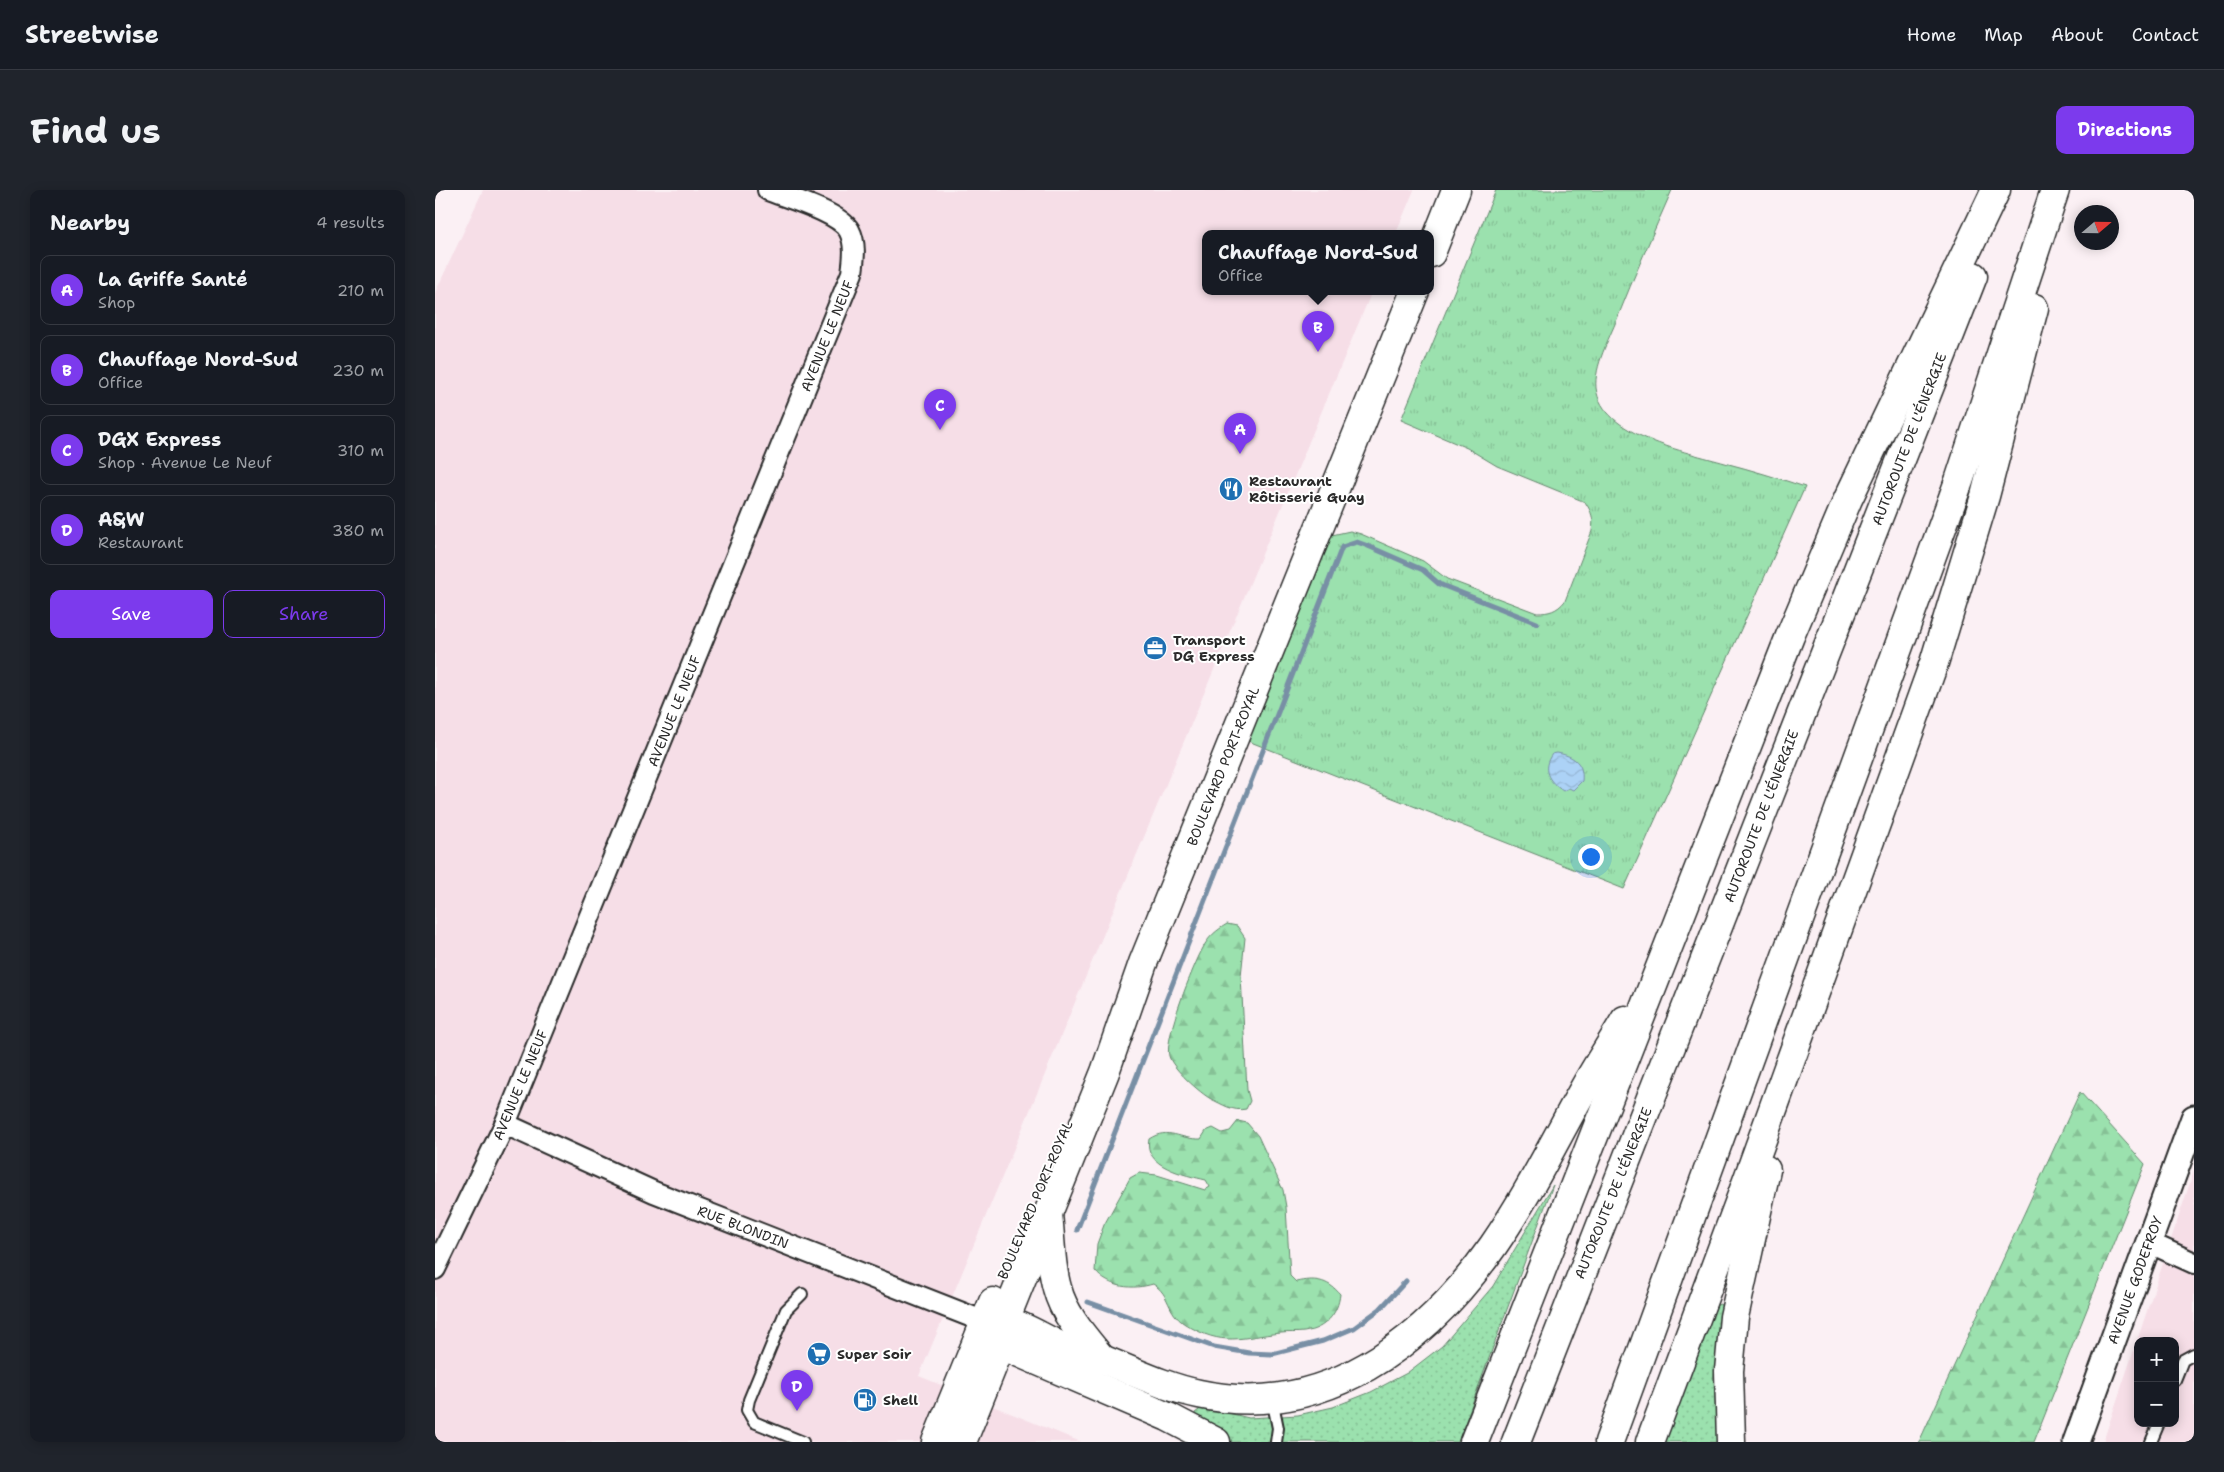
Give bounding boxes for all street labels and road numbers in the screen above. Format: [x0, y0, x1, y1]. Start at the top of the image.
street label: AVENUE LE NEUF [796, 278, 858, 394]
street label: AUTOROUTE DE L'ÉNERGIE [1868, 350, 1950, 528]
street label: AVENUE LE NEUF [643, 653, 705, 769]
street label: BOULEVARD PORT-ROYAL [1183, 683, 1263, 849]
street label: AUTOROUTE DE L'ÉNERGIE [1720, 727, 1802, 905]
street label: AVENUE LE NEUF [489, 1027, 551, 1143]
street label: AUTOROUTE DE L'ÉNERGIE [1570, 1104, 1656, 1282]
street label: BOULEVARD PORT-ROYAL [993, 1118, 1077, 1282]
street label: RUE BLONDIN [695, 1201, 791, 1253]
street label: AVENUE GODEFROY [2103, 1213, 2167, 1347]

